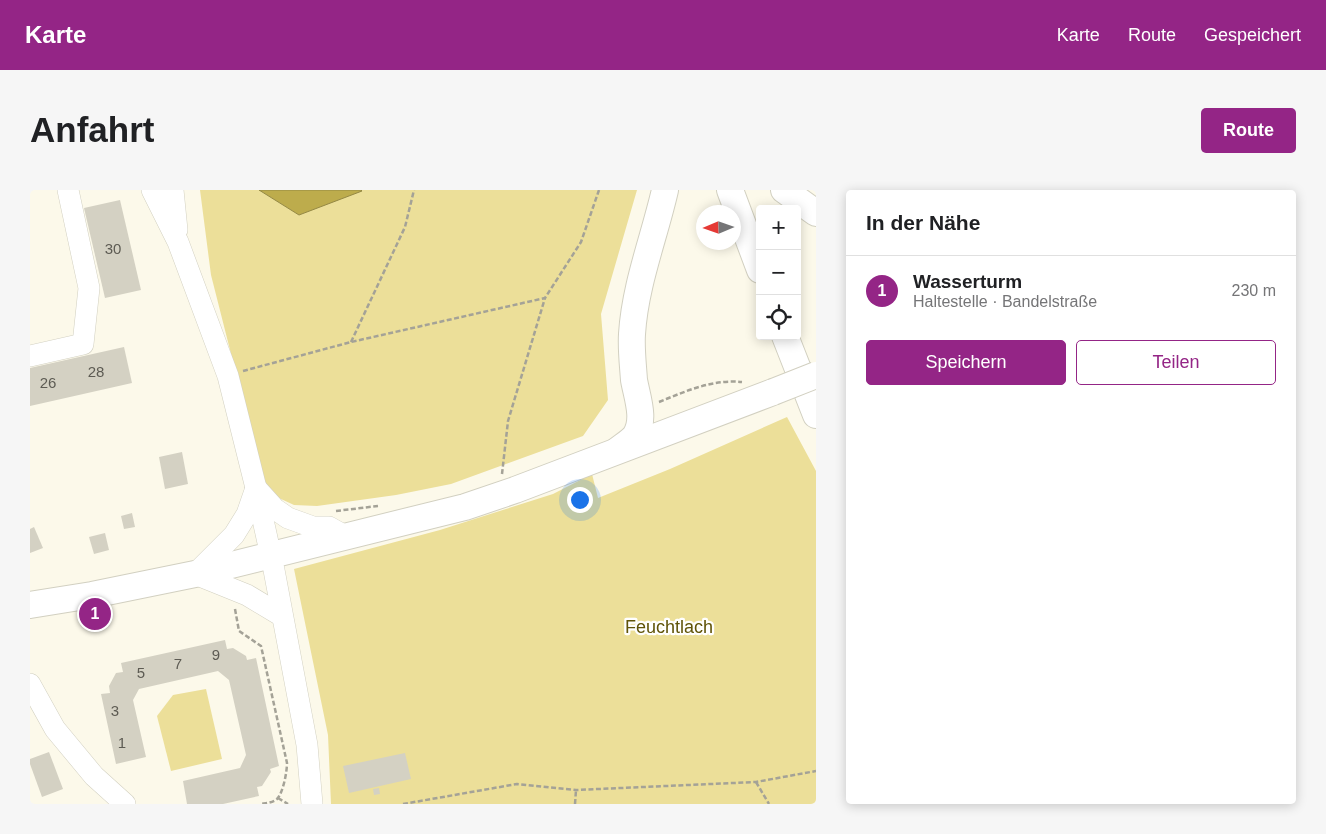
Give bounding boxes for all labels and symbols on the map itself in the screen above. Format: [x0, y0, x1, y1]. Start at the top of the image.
north arrow [696, 205, 741, 250]
house number: 30 [105, 240, 121, 257]
house number: 28 [88, 363, 104, 380]
house number: 26 [40, 374, 56, 391]
your location [567, 487, 593, 513]
pin: 1 [79, 595, 111, 633]
park label: Feuchtlach [625, 617, 713, 637]
house number: 9 [212, 646, 220, 663]
house number: 7 [174, 655, 182, 672]
house number: 5 [137, 664, 145, 681]
house number: 3 [111, 702, 119, 719]
house number: 1 [118, 734, 126, 751]

